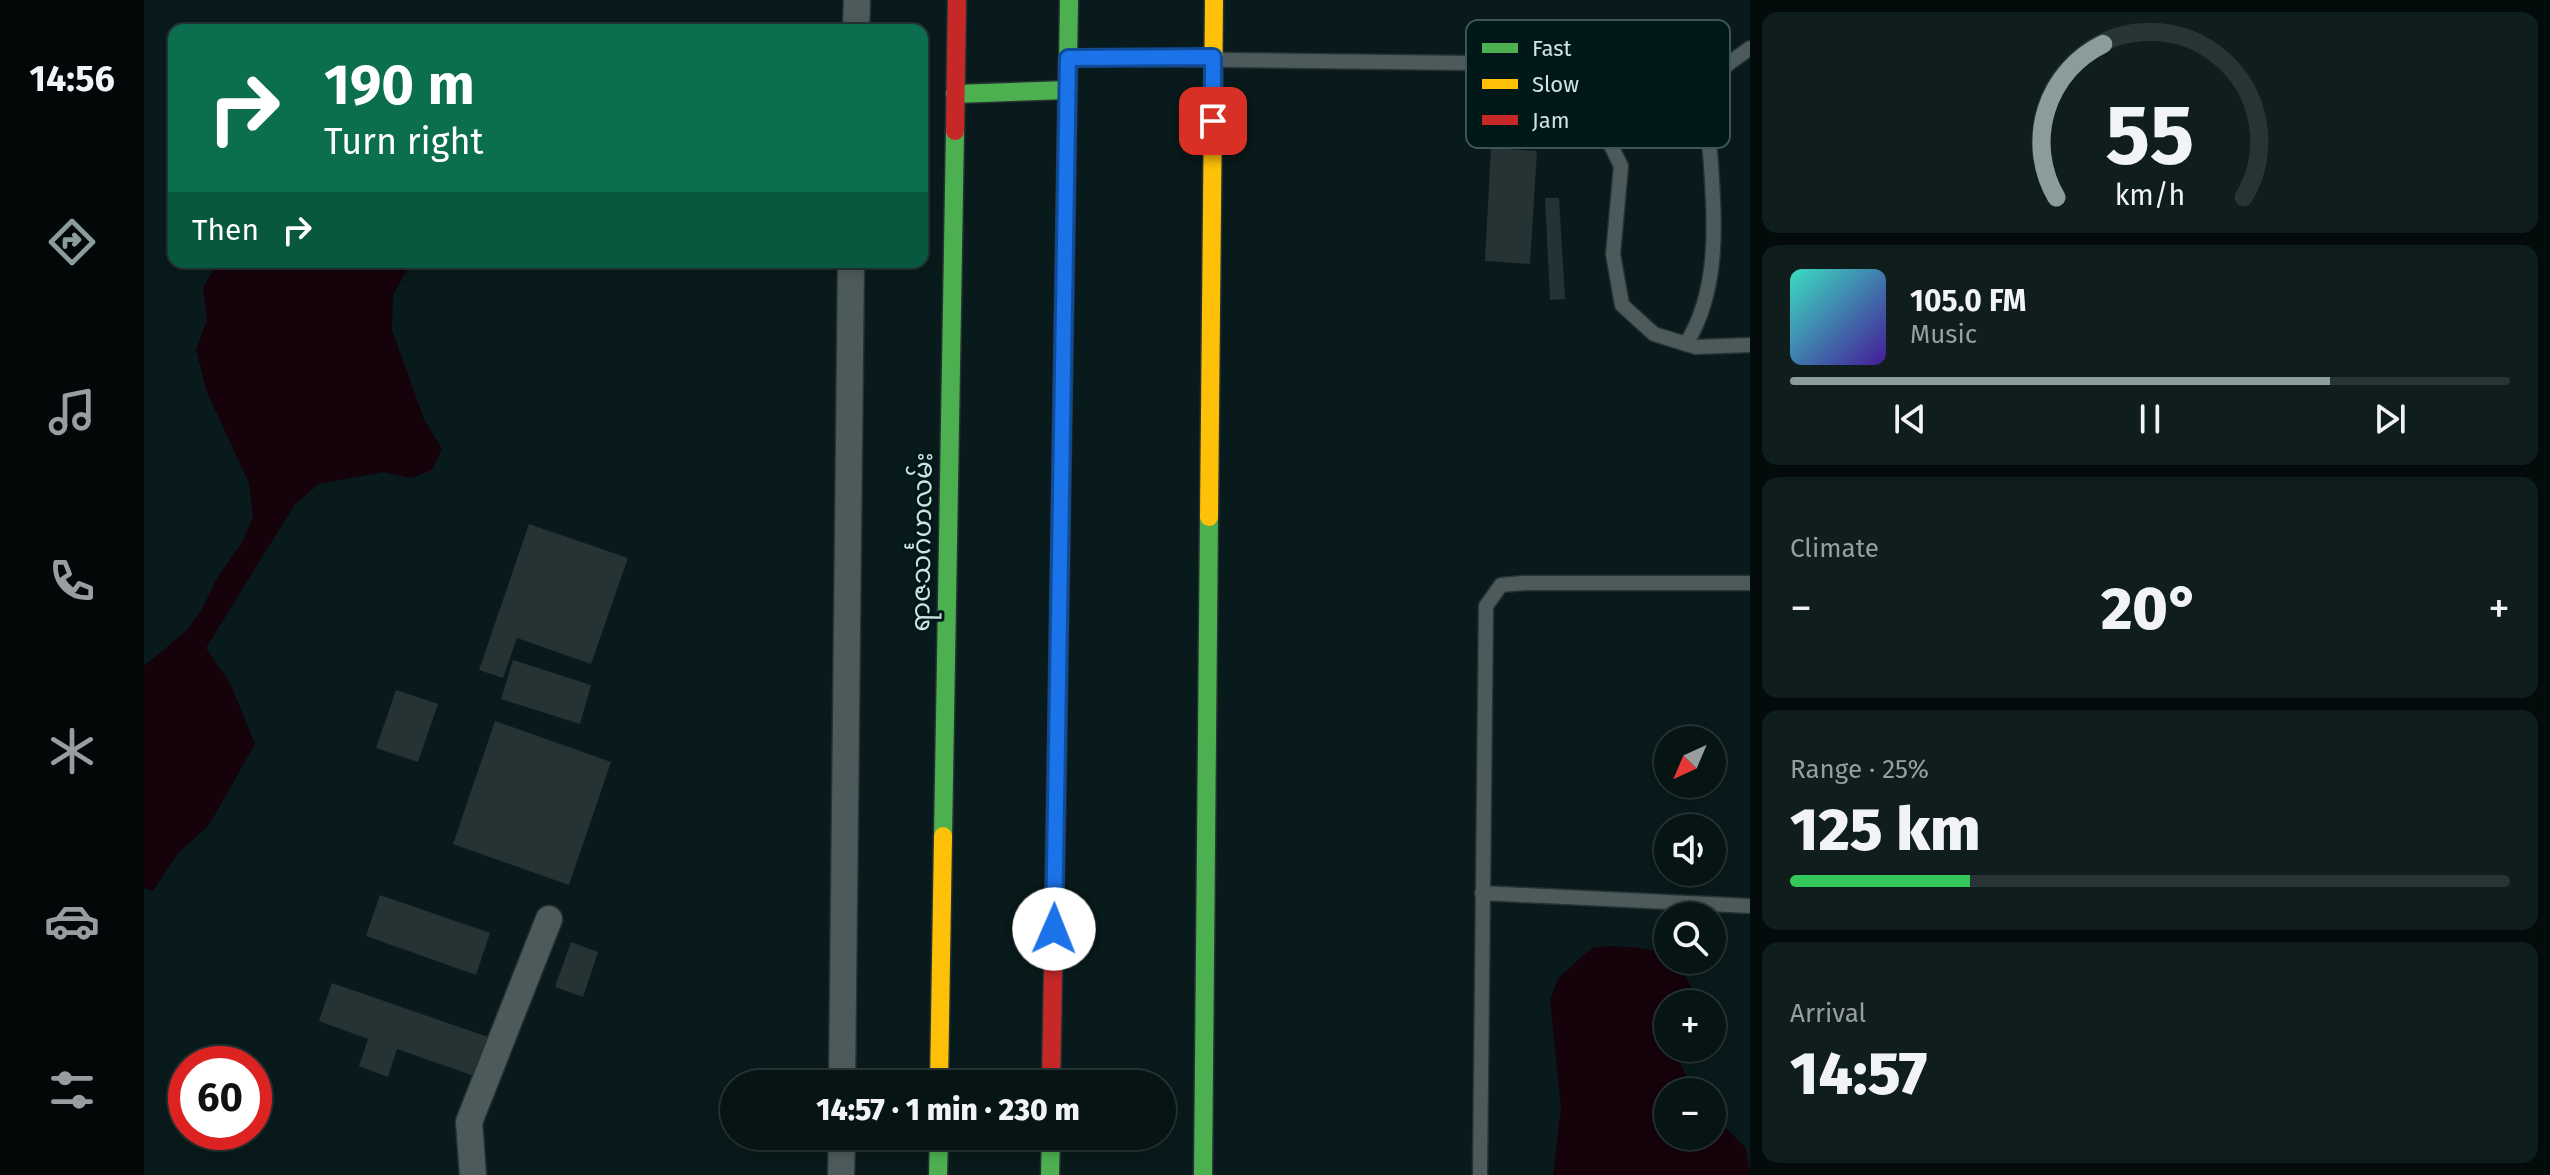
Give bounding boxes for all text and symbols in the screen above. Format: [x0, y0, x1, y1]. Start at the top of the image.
legend [1466, 20, 1730, 148]
text: Fast [1532, 35, 1572, 62]
text: 190 m [324, 52, 475, 119]
icon: right [192, 56, 296, 160]
text: 14:56 [29, 57, 115, 101]
text: Slow [1532, 71, 1579, 98]
text: 55 [2106, 86, 2194, 186]
pin [1179, 87, 1247, 155]
icon: arrive [1191, 99, 1235, 143]
text: Jam [1532, 107, 1570, 134]
text: Turn right [324, 120, 484, 164]
text: km/h [2115, 178, 2185, 213]
icon: right [275, 208, 319, 252]
text: Then [192, 212, 259, 248]
icon: directions [44, 214, 100, 270]
text: 105.0 FM [1910, 283, 2026, 319]
text: Music [1910, 319, 1977, 350]
icon: music [44, 384, 100, 440]
icon: previous [1888, 397, 1932, 441]
icon: pause [2128, 397, 2172, 441]
icon: next [2368, 397, 2412, 441]
street label: ရာဇသင်္ဂဟလမ်း [903, 452, 944, 632]
text: Climate [1790, 533, 1879, 564]
icon: phone [44, 553, 100, 609]
text: 20° [2101, 573, 2199, 645]
text: − [1790, 582, 1812, 635]
text: + [2488, 582, 2510, 635]
icon: climate [44, 723, 100, 779]
north arrow [1654, 726, 1726, 798]
map controls [1654, 726, 1726, 1150]
text: Range · 25% [1790, 754, 1929, 785]
text: 125 km [1790, 794, 1981, 866]
button: sound [1654, 814, 1726, 886]
position arrow [1012, 887, 1096, 971]
icon: car [44, 893, 100, 949]
button: search [1654, 902, 1726, 974]
button: + [1654, 990, 1726, 1062]
text: Arrival [1790, 998, 1866, 1029]
text: 14:57 [1790, 1038, 1927, 1110]
speed limit sign: 60 [168, 1046, 272, 1150]
icon: filters [44, 1062, 100, 1118]
button: − [1654, 1078, 1726, 1150]
text: 14:57 · 1 min · 230 m [816, 1092, 1080, 1128]

